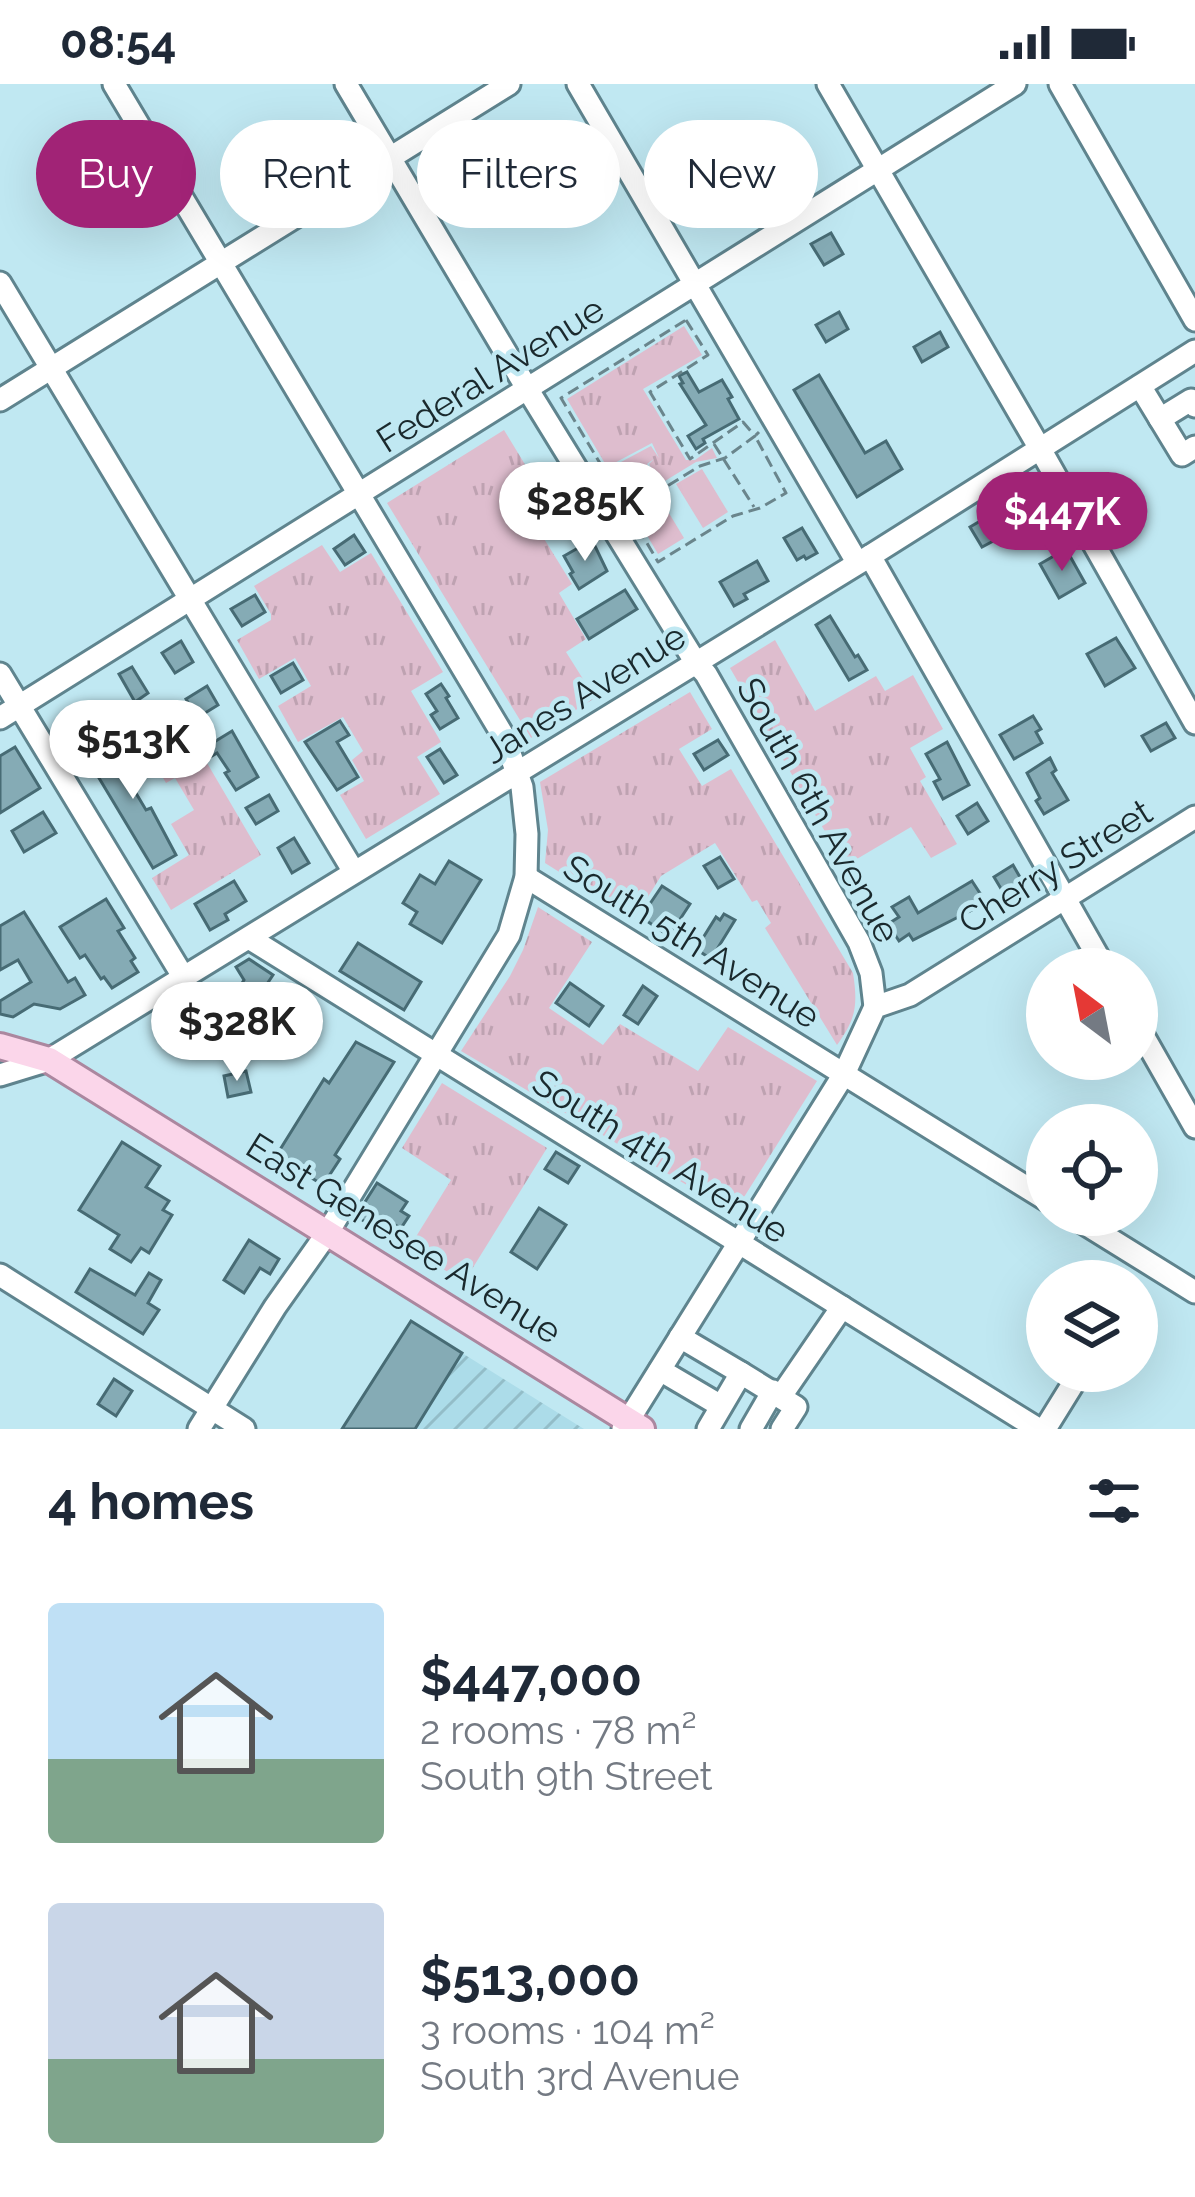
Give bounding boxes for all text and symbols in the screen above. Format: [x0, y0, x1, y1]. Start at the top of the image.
text: 08:54 [60, 16, 177, 69]
chip: Buy [36, 120, 196, 228]
chip: Rent [220, 120, 393, 228]
chip: Filters [417, 120, 620, 228]
chip: New [644, 120, 818, 228]
street label: Federal Avenue [369, 287, 611, 461]
pin: $285K [501, 462, 669, 564]
pin: $447K [978, 472, 1146, 574]
text: $285K [526, 478, 644, 524]
text: $447K [1003, 488, 1121, 534]
street label: Janes Avenue [475, 614, 693, 772]
street label: South 6th Avenue [729, 670, 909, 950]
pin: $513K [49, 700, 217, 802]
text: $513K [76, 716, 190, 762]
street label: Cherry Street [951, 790, 1159, 942]
street label: South 5th Avenue [556, 845, 828, 1037]
north arrow [1026, 948, 1158, 1080]
map controls [1026, 948, 1158, 1392]
pin: $328K [153, 982, 321, 1084]
text: $328K [178, 998, 296, 1044]
street label: South 4th Avenue [525, 1060, 797, 1252]
button: locate [1026, 1104, 1158, 1236]
street label: East Genesee Avenue [239, 1124, 569, 1352]
button: layers [1026, 1260, 1158, 1392]
icon: filters [1081, 1468, 1147, 1534]
text: 4 homes [48, 1471, 254, 1531]
text: $447,000 [420, 1647, 642, 1707]
icon: home [144, 1651, 288, 1795]
text: 2 rooms · 78 m² [420, 1707, 697, 1753]
text: South 9th Street [420, 1753, 713, 1799]
text: $513,000 [420, 1947, 640, 2007]
icon: home [144, 1951, 288, 2095]
text: 3 rooms · 104 m² [420, 2007, 715, 2053]
text: South 3rd Avenue [420, 2053, 740, 2099]

